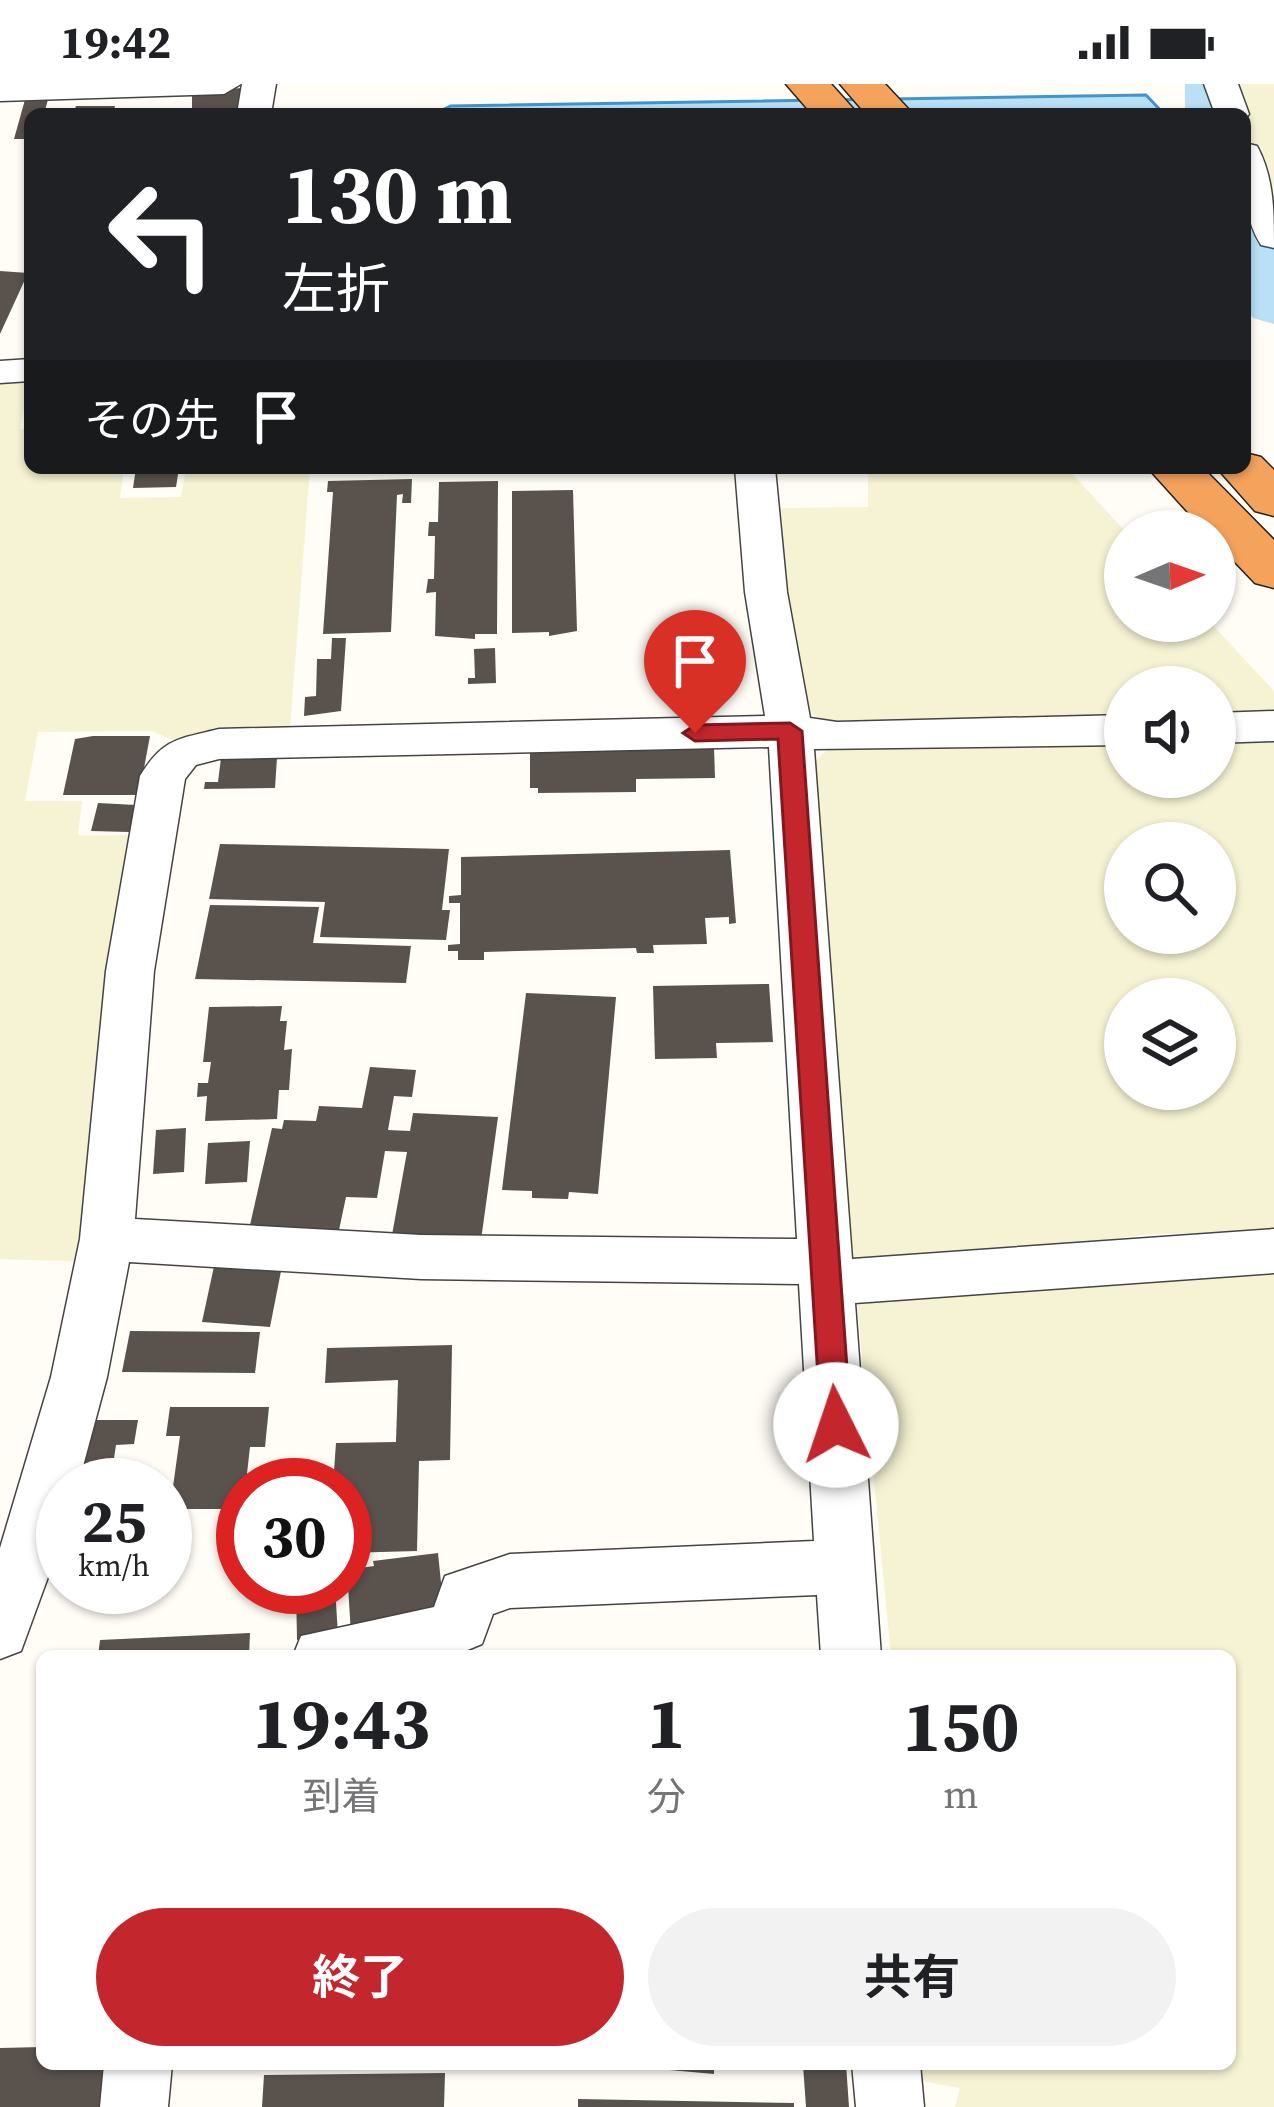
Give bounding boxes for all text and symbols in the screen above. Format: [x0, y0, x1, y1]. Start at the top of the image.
text: 19:42 [60, 11, 171, 73]
text: 130 m [282, 136, 513, 251]
icon: left [84, 156, 240, 312]
text: 左折 [282, 252, 390, 326]
icon: arrive [243, 384, 309, 450]
text: その先 [84, 389, 219, 451]
north arrow [1104, 510, 1236, 642]
map controls [1104, 510, 1236, 1110]
pin [644, 610, 746, 733]
icon: arrive [662, 628, 728, 694]
button: sound [1104, 666, 1236, 798]
button: search [1104, 822, 1236, 954]
button: layers [1104, 978, 1236, 1110]
position arrow [773, 1362, 899, 1488]
speed limit sign: 30 [216, 1458, 372, 1614]
text: 25 [81, 1480, 147, 1562]
text: km/h [78, 1545, 150, 1586]
text: 19:43 [253, 1673, 430, 1772]
text: 1 [647, 1673, 686, 1772]
text: 150 [902, 1676, 1019, 1775]
text: m [943, 1768, 978, 1821]
text: 到着 [302, 1770, 380, 1823]
text: 分 [647, 1770, 686, 1823]
button: 終了 [96, 1908, 624, 2046]
button: 共有 [648, 1908, 1176, 2046]

